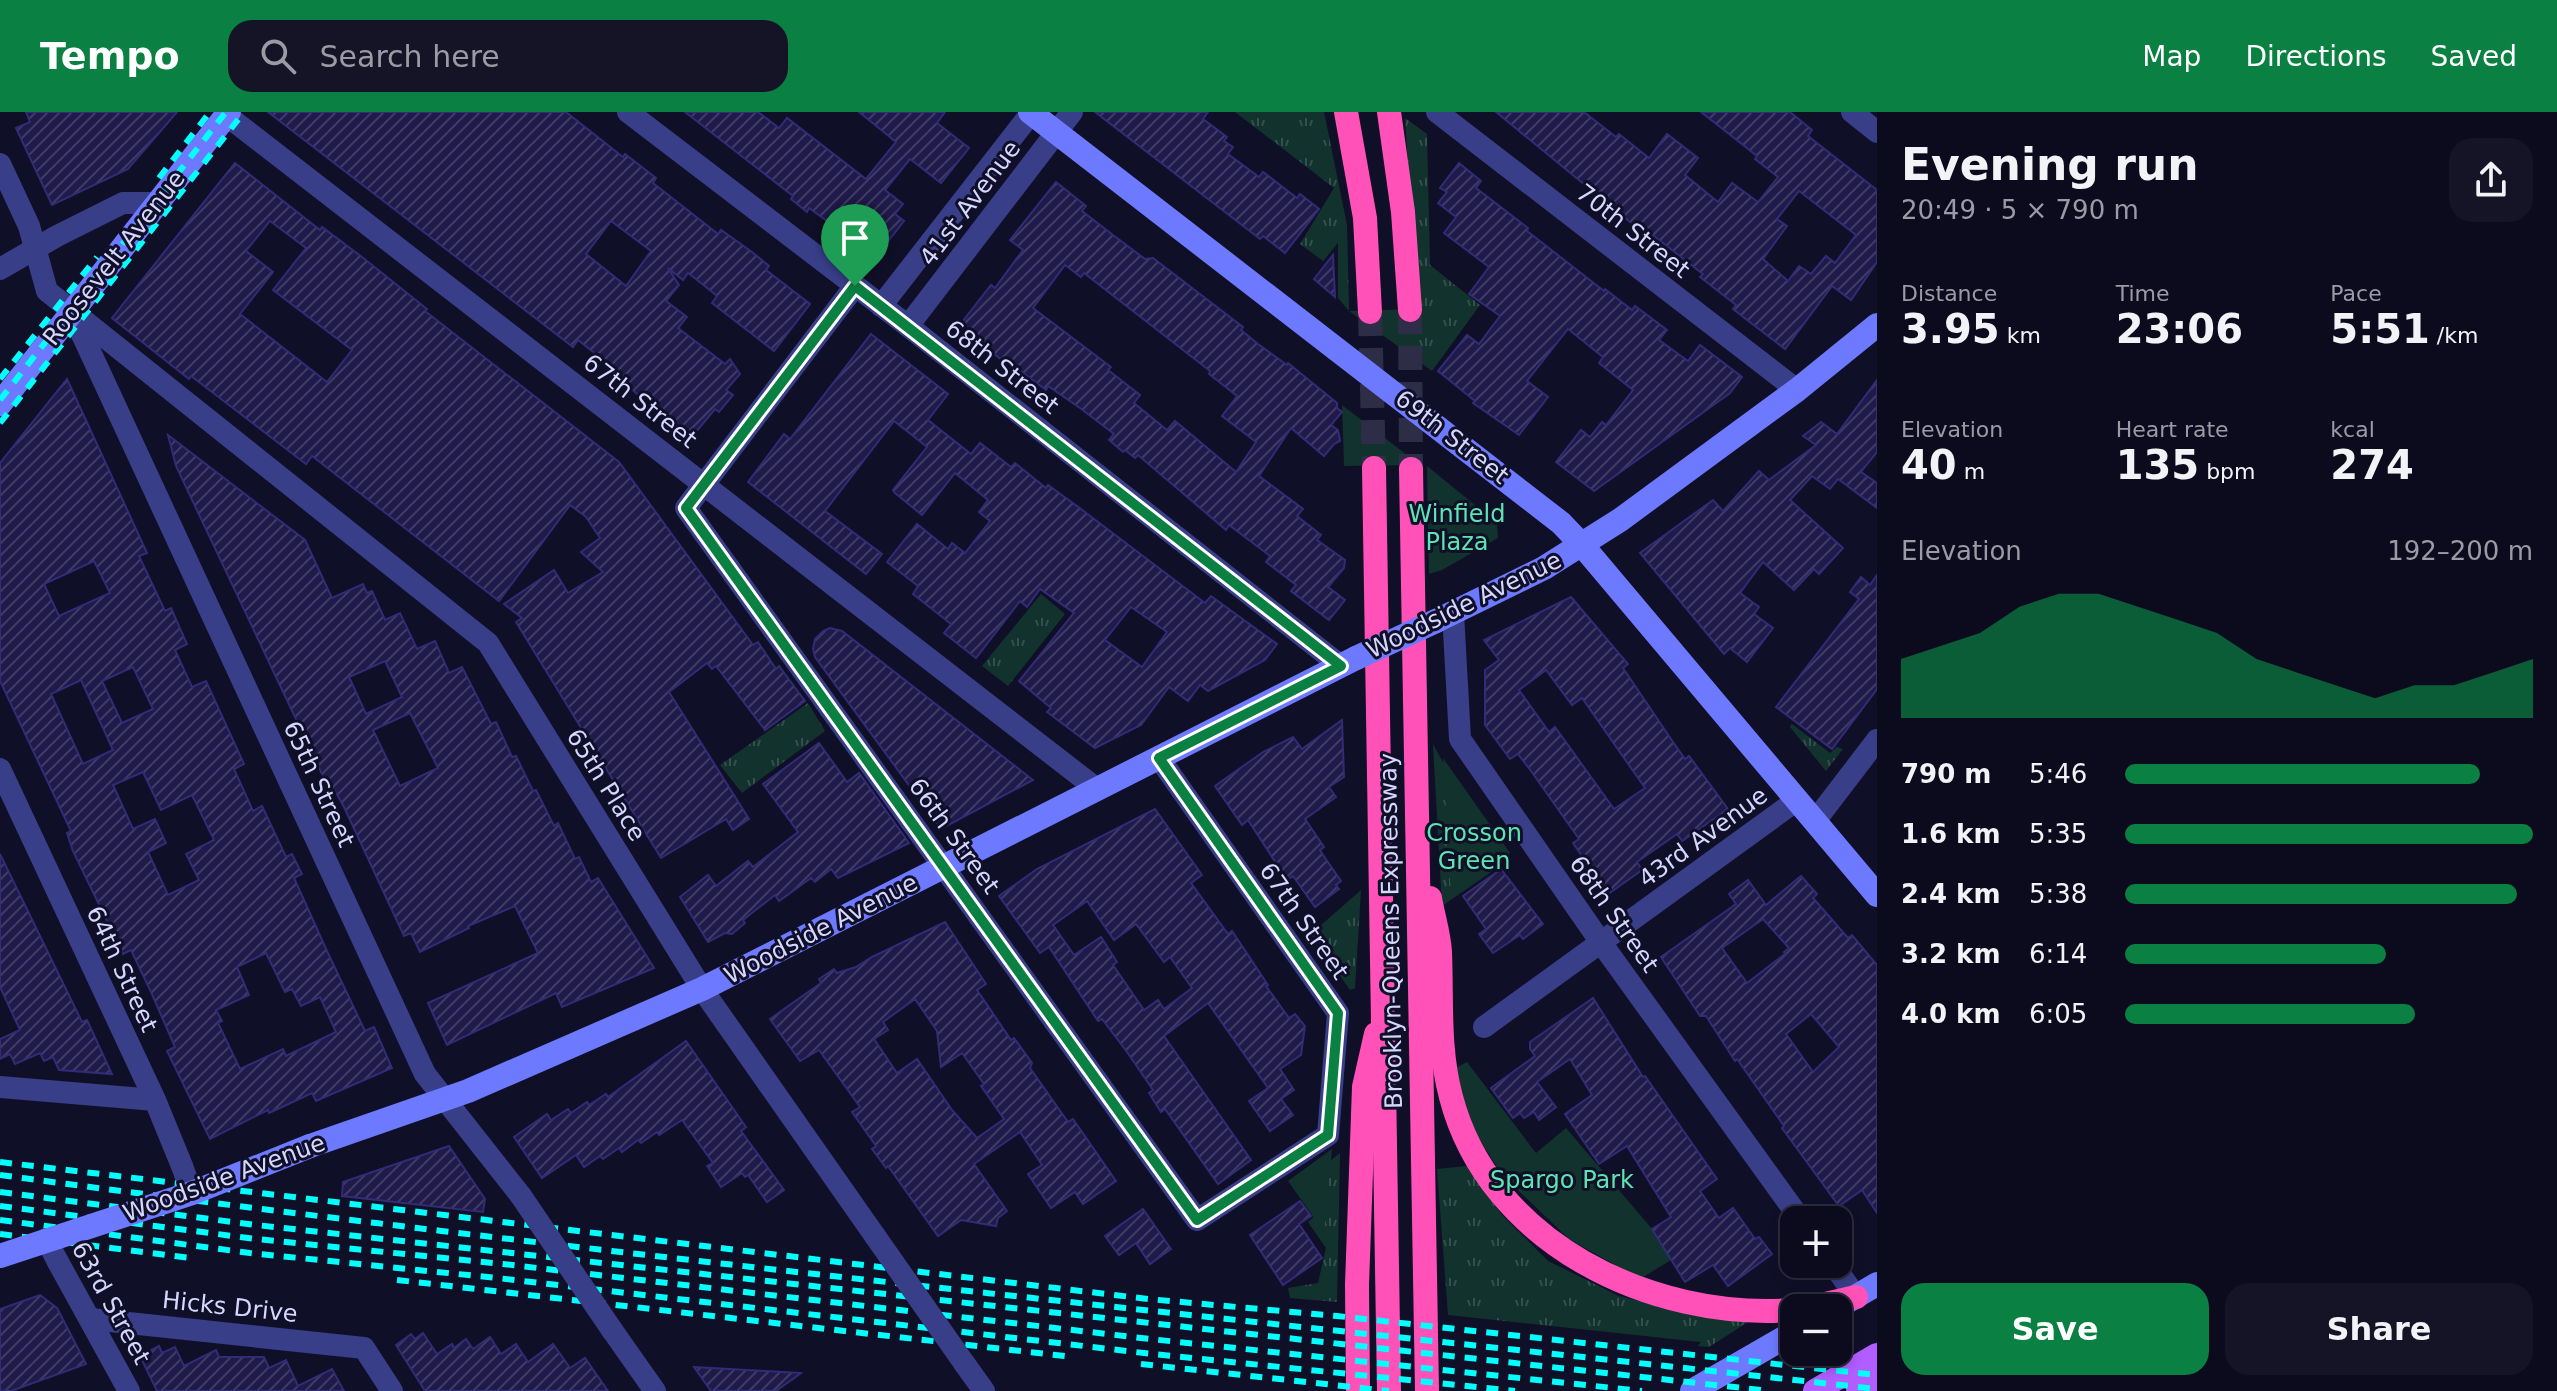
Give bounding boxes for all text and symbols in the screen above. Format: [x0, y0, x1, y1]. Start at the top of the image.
search box [228, 20, 788, 92]
text: Tempo [40, 34, 180, 78]
icon: search [256, 34, 300, 78]
text: Search here [320, 39, 500, 74]
text: Map [2142, 40, 2201, 73]
text: Directions [2245, 40, 2386, 73]
text: Saved [2430, 40, 2517, 73]
street label: 41st Avenue [914, 135, 1026, 271]
button: share [2449, 138, 2533, 222]
text: Evening run [1901, 139, 2198, 190]
street label: Roosevelt Avenue [37, 165, 191, 351]
street label: 70th Street [1571, 178, 1695, 284]
text: 20:49 · 5 × 790 m [1901, 195, 2139, 225]
pin [821, 204, 889, 286]
icon: arrive [833, 216, 877, 260]
text: Distance [1901, 281, 1997, 306]
text: Time [2116, 281, 2170, 306]
text: Pace [2330, 281, 2382, 306]
text: 3.95 [1901, 306, 2000, 352]
text: 23:06 [2116, 306, 2243, 352]
text: 5:51 [2330, 306, 2430, 352]
street label: 68th Street [940, 314, 1064, 420]
text: km [2000, 323, 2041, 348]
text: /km [2430, 323, 2478, 348]
street label: 67th Street [578, 348, 702, 454]
street label: 69th Street [1390, 384, 1514, 490]
text: Elevation [1901, 417, 2003, 442]
text: Heart rate [2116, 417, 2229, 442]
text: kcal [2330, 417, 2375, 442]
text: 40 [1901, 442, 1957, 488]
text: 135 [2116, 442, 2199, 488]
text: 274 [2330, 442, 2414, 488]
text: m [1957, 459, 1985, 484]
text: bpm [2199, 459, 2256, 484]
park label: Winfield Plaza [1409, 500, 1505, 556]
text: Elevation [1901, 536, 2022, 566]
text: 192–200 m [2387, 536, 2533, 566]
street label: Woodside Avenue [1362, 546, 1566, 664]
street label: 65th Street [278, 717, 360, 851]
street label: 65th Place [561, 724, 651, 846]
street label: Brooklyn-Queens Expressway [1374, 753, 1408, 1109]
text: 790 m [1901, 759, 1991, 789]
text: 5:46 [2029, 759, 2087, 789]
street label: 66th Street [903, 773, 1005, 899]
street label: 43rd Avenue [1633, 781, 1773, 893]
park label: Crosson Green [1426, 819, 1522, 875]
text: 1.6 km [1901, 819, 2001, 849]
text: 5:35 [2029, 819, 2087, 849]
street label: 68th Street [1564, 850, 1664, 978]
street label: 67th Street [1254, 857, 1354, 985]
street label: Woodside Avenue [720, 868, 922, 990]
text: 2.4 km [1901, 879, 2001, 909]
text: 5:38 [2029, 879, 2087, 909]
street label: 64th Street [81, 902, 163, 1036]
text: 3.2 km [1901, 939, 2001, 969]
text: 6:14 [2029, 939, 2087, 969]
text: 4.0 km [1901, 999, 2001, 1029]
text: 6:05 [2029, 999, 2087, 1029]
street label: Woodside Avenue [119, 1128, 329, 1228]
park label: Spargo Park [1490, 1166, 1634, 1194]
map controls [1780, 1206, 1852, 1366]
button: + [1780, 1206, 1852, 1278]
street label: 63rd Street [66, 1237, 156, 1369]
button: Save [1901, 1283, 2209, 1375]
button: Share [2225, 1283, 2533, 1375]
street label: Hicks Drive [161, 1286, 299, 1328]
button: − [1780, 1294, 1852, 1366]

